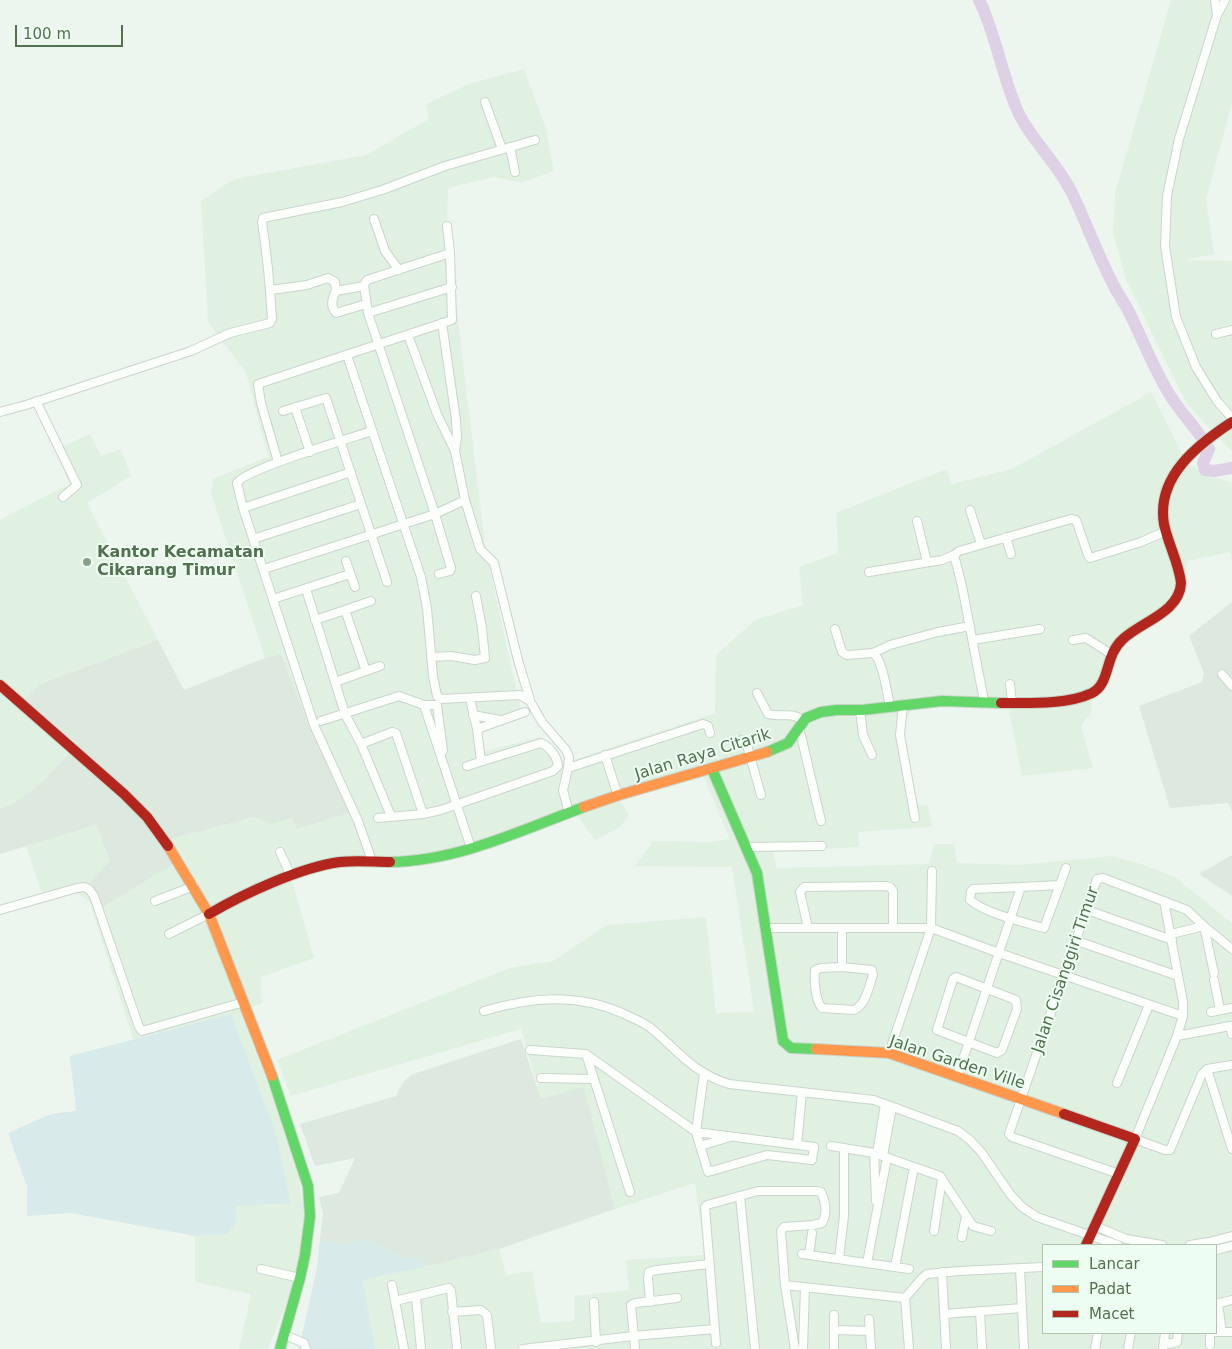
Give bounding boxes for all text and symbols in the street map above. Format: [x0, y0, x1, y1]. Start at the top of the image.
scale bar [18, 15, 125, 47]
text: 100 m [23, 25, 71, 43]
place label: Kantor Kecamatan Cikarang Timur [97, 543, 264, 581]
marker: Kantor Kecamatan Cikarang Timur [81, 556, 93, 568]
street label: Jalan Raya Citarik [633, 725, 773, 785]
street label: Jalan Cisanggiri Timur [1028, 884, 1104, 1056]
street label: Jalan Garden Ville [887, 1032, 1027, 1094]
legend [1042, 1244, 1217, 1334]
text: Lancar [1089, 1255, 1140, 1273]
text: Padat [1089, 1280, 1131, 1298]
text: Macet [1089, 1305, 1135, 1323]

